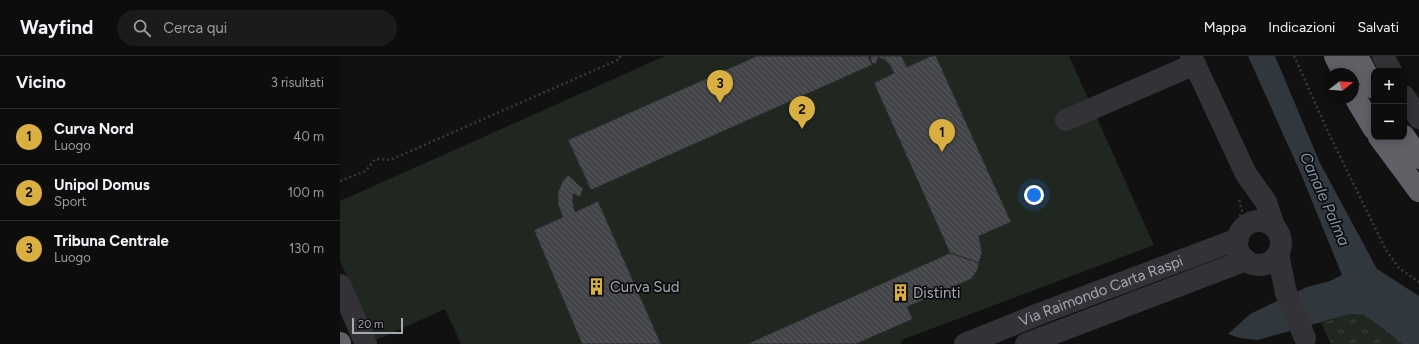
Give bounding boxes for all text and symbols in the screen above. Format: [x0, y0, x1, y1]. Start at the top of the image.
search box [117, 10, 397, 46]
text: Wayfind [20, 16, 93, 39]
icon: search [131, 17, 153, 39]
text: Cerca qui [163, 19, 227, 37]
text: Mappa [1204, 19, 1246, 36]
text: Indicazioni [1268, 19, 1335, 36]
text: Salvati [1357, 19, 1399, 36]
north arrow [1323, 68, 1359, 104]
map controls [1371, 68, 1407, 140]
button: + [1371, 68, 1407, 104]
pin: 3 [707, 70, 733, 103]
text: Vicino [16, 72, 66, 92]
text: 3 risultati [271, 75, 324, 90]
pin: 2 [789, 96, 815, 129]
button: − [1371, 104, 1407, 140]
pin: 1 [929, 119, 955, 152]
text: Curva Nord [54, 120, 134, 138]
text: 1 [26, 129, 32, 144]
text: 40 m [293, 129, 324, 144]
text: Luogo [54, 138, 91, 153]
water label: Canale Palma [1296, 149, 1354, 249]
text: Unipol Domus [54, 176, 150, 194]
text: 2 [25, 185, 33, 200]
text: 100 m [288, 185, 324, 200]
your location [1024, 185, 1044, 205]
text: Sport [54, 194, 87, 209]
text: Tribuna Centrale [54, 232, 169, 250]
text: 3 [25, 241, 33, 256]
text: 130 m [289, 241, 324, 256]
text: Luogo [54, 250, 91, 265]
street label: Via Raimondo Carta Raspi [1016, 252, 1185, 330]
building icon: Curva Sud [587, 277, 607, 297]
place label: Curva Sud [610, 278, 680, 296]
building icon: Distinti [890, 283, 910, 303]
place label: Distinti [913, 284, 960, 302]
scale bar [352, 316, 403, 335]
text: 20 m [358, 318, 383, 331]

